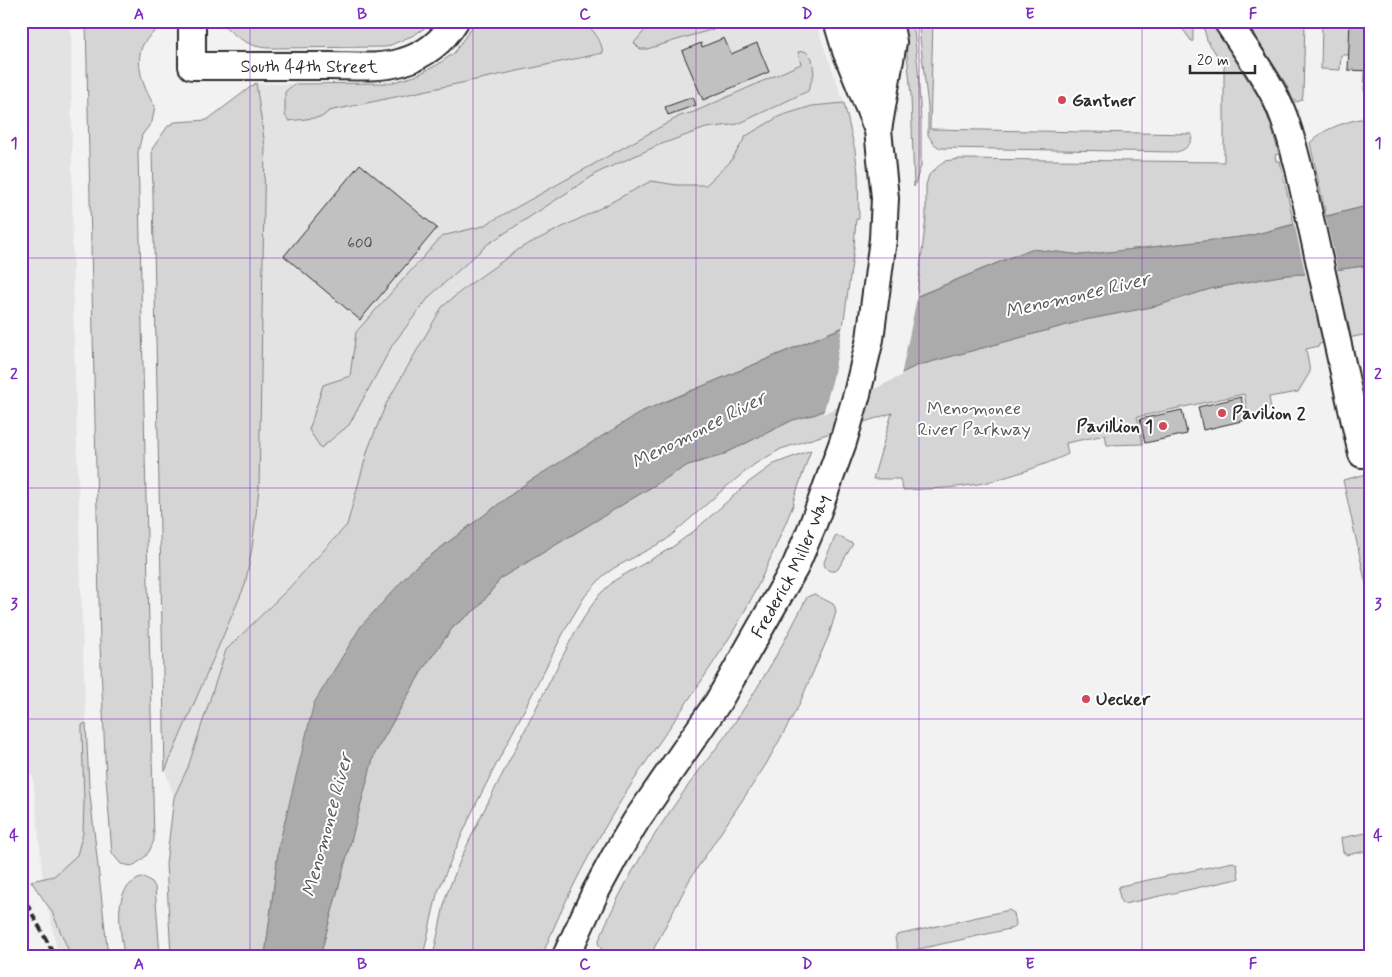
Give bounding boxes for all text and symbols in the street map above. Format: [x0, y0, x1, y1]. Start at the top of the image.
text: A [134, 4, 144, 25]
text: B [357, 4, 367, 25]
text: C [579, 4, 591, 25]
text: D [801, 4, 813, 25]
text: E [1025, 4, 1035, 25]
text: F [1249, 4, 1258, 25]
scale bar [1190, 42, 1254, 74]
text: 20 m [1197, 51, 1229, 71]
street label: South 44th Street [240, 55, 378, 80]
place label: Gantner [1072, 89, 1136, 113]
marker: Gantner [1056, 94, 1068, 106]
text: 1 [10, 133, 18, 154]
text: 1 [1374, 133, 1382, 154]
house number: 600 [347, 234, 373, 254]
water label: Menomonee River [1003, 266, 1155, 324]
text: 2 [10, 364, 18, 385]
text: 2 [1374, 364, 1382, 385]
water label: Menomonee River [627, 384, 773, 475]
park label: Menomonee River Parkway [917, 397, 1031, 442]
place label: Pavilion 2 [1232, 402, 1306, 426]
marker: Pavilion 2 [1216, 407, 1228, 419]
place label: Pavillion 1 [1076, 415, 1153, 439]
marker: Pavillion 1 [1157, 420, 1169, 432]
street label: Frederick Miller Way [746, 491, 836, 643]
text: 3 [10, 594, 18, 615]
text: 3 [1374, 594, 1382, 615]
place label: Uecker [1096, 688, 1151, 712]
marker: Uecker [1080, 693, 1092, 705]
water label: Menomonee River [296, 748, 359, 900]
text: 4 [9, 825, 19, 846]
text: 4 [1373, 825, 1383, 846]
text: A [134, 954, 144, 975]
text: B [357, 954, 367, 975]
text: C [579, 954, 591, 975]
text: D [801, 954, 813, 975]
text: E [1025, 954, 1035, 975]
text: F [1249, 954, 1258, 975]

